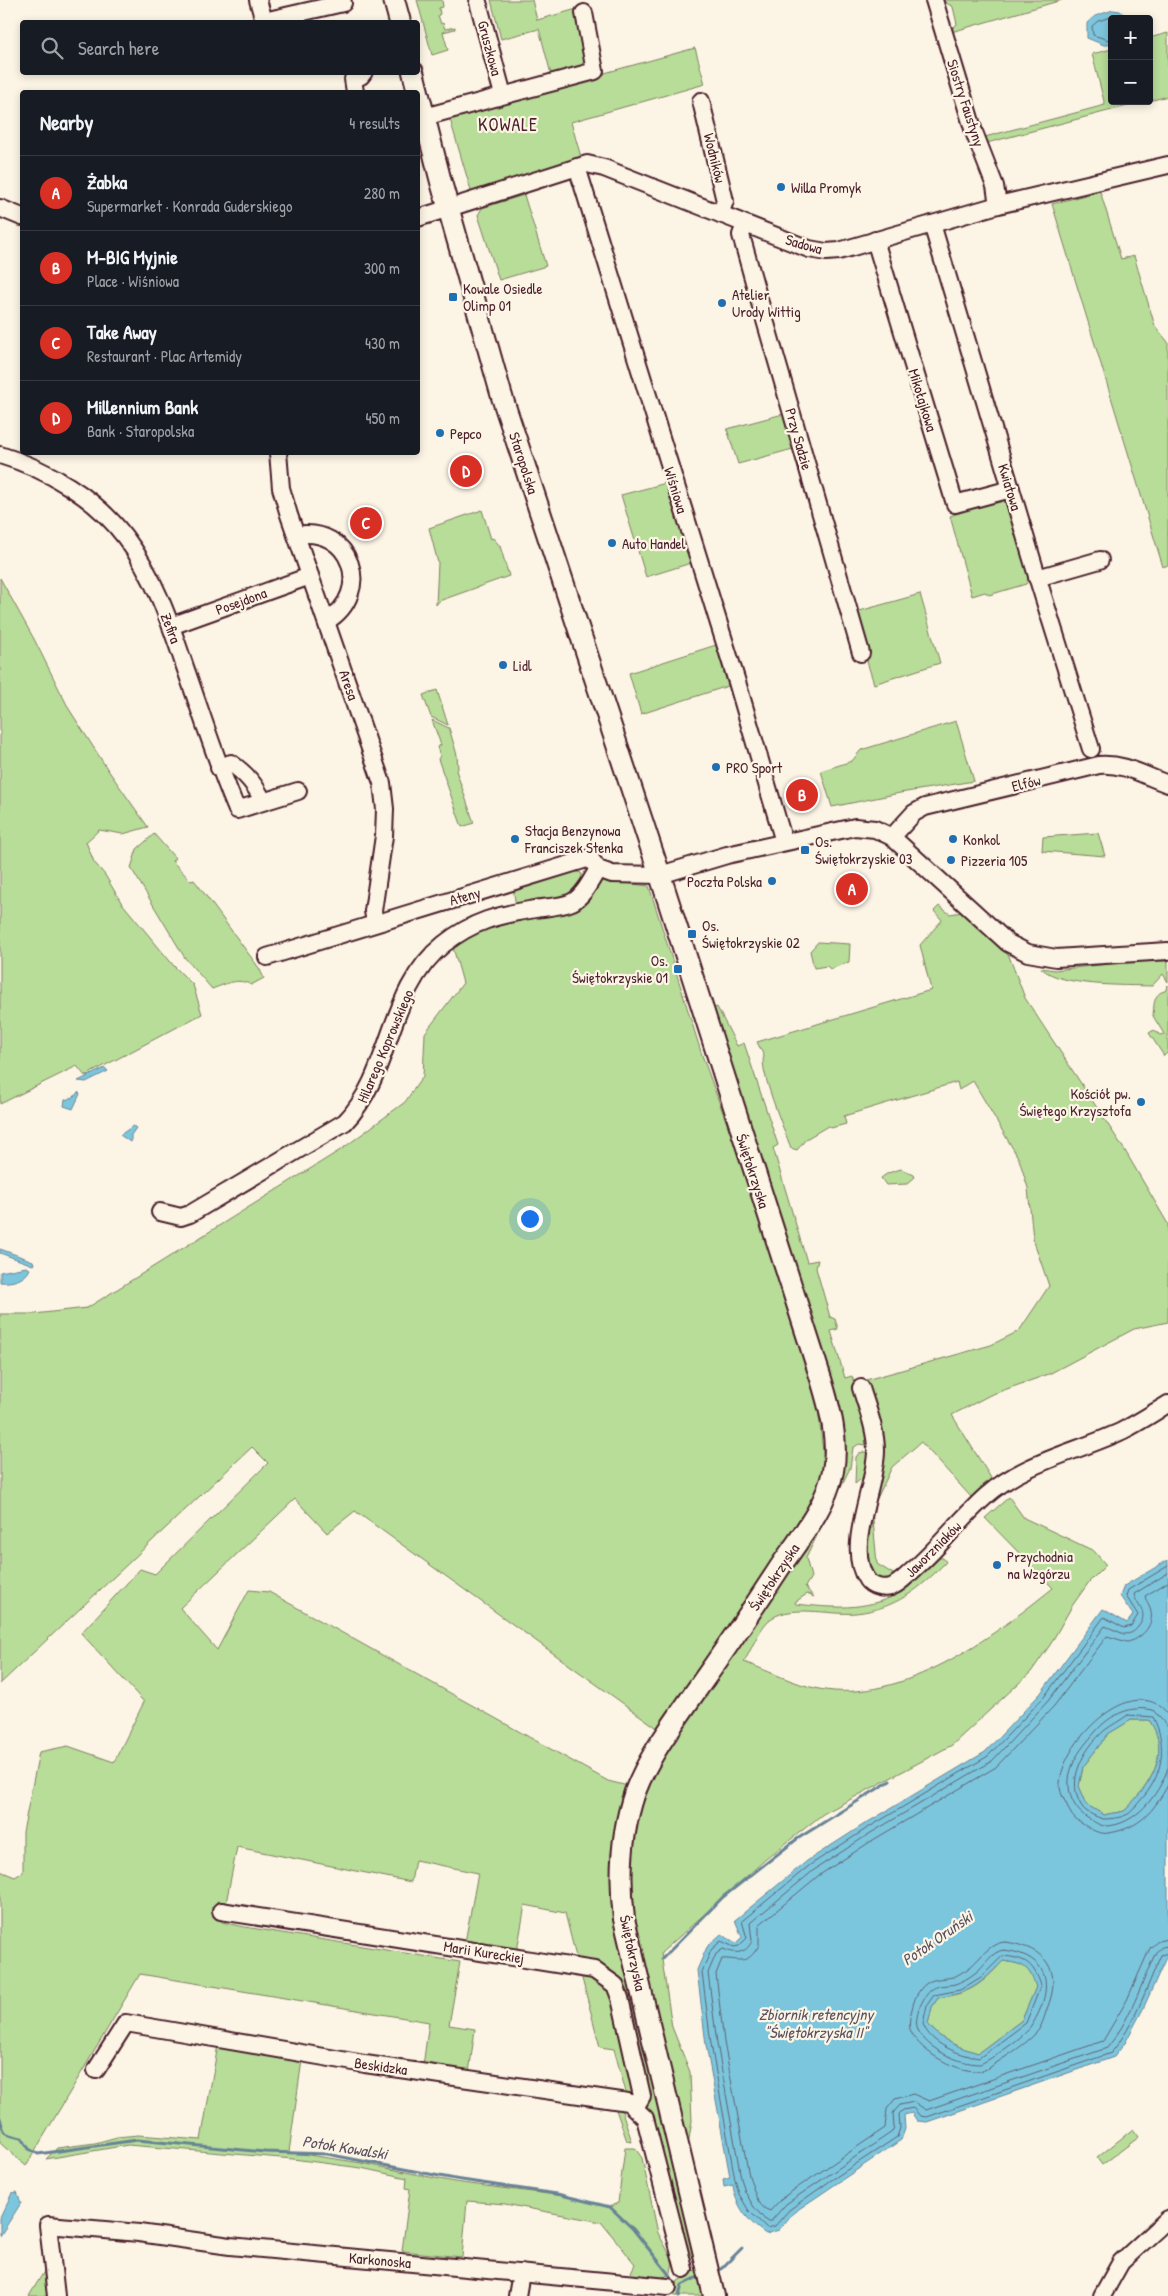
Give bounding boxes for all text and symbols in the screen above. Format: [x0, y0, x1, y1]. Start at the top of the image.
map controls [1108, 15, 1153, 105]
button: + [1108, 15, 1153, 60]
street label: Gruszkowa [473, 18, 507, 78]
search box [20, 20, 420, 75]
icon: search [38, 34, 66, 62]
text: Search here [78, 35, 159, 61]
street label: Siostry Faustyny [942, 57, 990, 149]
button: − [1108, 60, 1153, 105]
text: Nearby [40, 108, 93, 137]
text: 4 results [349, 112, 400, 134]
district label: KOWALE [478, 112, 538, 137]
street label: Wodników [699, 131, 731, 185]
text: Żabka [87, 169, 127, 195]
place label: Willa Promyk [791, 177, 861, 198]
marker: Willa Promyk [775, 181, 787, 193]
text: A [52, 182, 60, 204]
text: 280 m [364, 182, 400, 204]
text: Supermarket · Konrada Guderskiego [87, 195, 292, 217]
street label: Sadowa [783, 229, 825, 259]
text: M-BIG Myjnie [87, 244, 178, 270]
text: B [52, 257, 60, 279]
text: 300 m [364, 257, 400, 279]
text: Place · Wiśniowa [87, 270, 179, 292]
place label: Kowale Osiedle Olimp 01 [463, 278, 542, 316]
place label: Atelier Urody Wittig [732, 284, 801, 322]
marker: Kowale Osiedle Olimp 01 [447, 291, 459, 303]
marker: Atelier Urody Wittig [716, 297, 728, 309]
text: Take Away [87, 319, 157, 345]
text: C [52, 332, 60, 354]
text: 430 m [365, 332, 400, 354]
text: Restaurant · Plac Artemidy [87, 345, 242, 367]
street label: Mikołajkowa [903, 366, 943, 434]
text: Millennium Bank [87, 394, 198, 420]
street label: Przy Sadzie [780, 406, 818, 472]
text: D [52, 407, 60, 429]
text: 450 m [366, 407, 400, 429]
text: Bank · Staropolska [87, 420, 194, 442]
place label: Pepco [450, 423, 481, 444]
marker: Pepco [434, 427, 446, 439]
street label: Staropolska [504, 429, 544, 497]
pin: D [450, 452, 482, 490]
street label: Kwiatowa [993, 461, 1027, 513]
street label: Wiśniowa [659, 464, 693, 516]
pin: C [350, 504, 382, 542]
place label: Auto Handel [622, 533, 685, 554]
marker: Auto Handel [606, 537, 618, 549]
street label: Posejdona [212, 582, 270, 620]
street label: Zefira [156, 610, 186, 646]
place label: Lidl [513, 655, 532, 676]
marker: Lidl [497, 659, 509, 671]
street label: Aresa [334, 667, 364, 703]
place label: PRO Sport [726, 757, 783, 778]
marker: PRO Sport [710, 761, 722, 773]
street label: Elfów [1009, 769, 1043, 797]
pin: B [786, 776, 818, 814]
place label: Stacja Benzynowa Franciszek Stenka [524, 820, 623, 858]
place label: Konkol [963, 829, 1000, 850]
place label: Os. Świętokrzyskie 03 [815, 831, 913, 869]
marker: Stacja Benzynowa Franciszek Stenka [509, 833, 521, 845]
marker: Konkol [947, 833, 959, 845]
marker: Os. Świętokrzyskie 03 [799, 844, 811, 856]
place label: Pizzeria 105 [961, 850, 1028, 871]
marker: Pizzeria 105 [945, 854, 957, 866]
pin: A [836, 870, 868, 908]
place label: Poczta Polska [687, 871, 762, 892]
marker: Poczta Polska [766, 875, 778, 887]
street label: Ateny [447, 882, 483, 910]
place label: Os. Świętokrzyskie 02 [702, 915, 800, 953]
marker: Os. Świętokrzyskie 02 [686, 928, 698, 940]
place label: Os. Świętokrzyskie 01 [572, 950, 668, 988]
marker: Os. Świętokrzyskie 01 [672, 963, 684, 975]
street label: Hilarego Koprowskiego [352, 986, 418, 1106]
place label: Kościół pw. Świętego Krzysztofa [1019, 1083, 1131, 1121]
marker: Kościół pw. Świętego Krzysztofa [1135, 1096, 1147, 1108]
street label: Świętokrzyska [731, 1131, 775, 1211]
your location [517, 1206, 543, 1232]
street label: Jaworzniaków [900, 1516, 966, 1582]
street label: Świętokrzyska [744, 1539, 804, 1615]
place label: Przychodnia na Wzgórzu [1007, 1546, 1073, 1584]
marker: Przychodnia na Wzgórzu [991, 1559, 1003, 1571]
water label: Potok Oruński [897, 1905, 978, 1970]
street label: Świętokrzyska [615, 1913, 651, 1993]
street label: Marii Kureckiej [442, 1935, 526, 1969]
water label: Zbiornik retencyjny "Świętokrzyska II" [759, 2003, 875, 2043]
street label: Beskidzka [353, 2052, 409, 2080]
water label: Potok Kowalski [301, 2129, 390, 2165]
street label: Karkonoska [348, 2247, 412, 2273]

